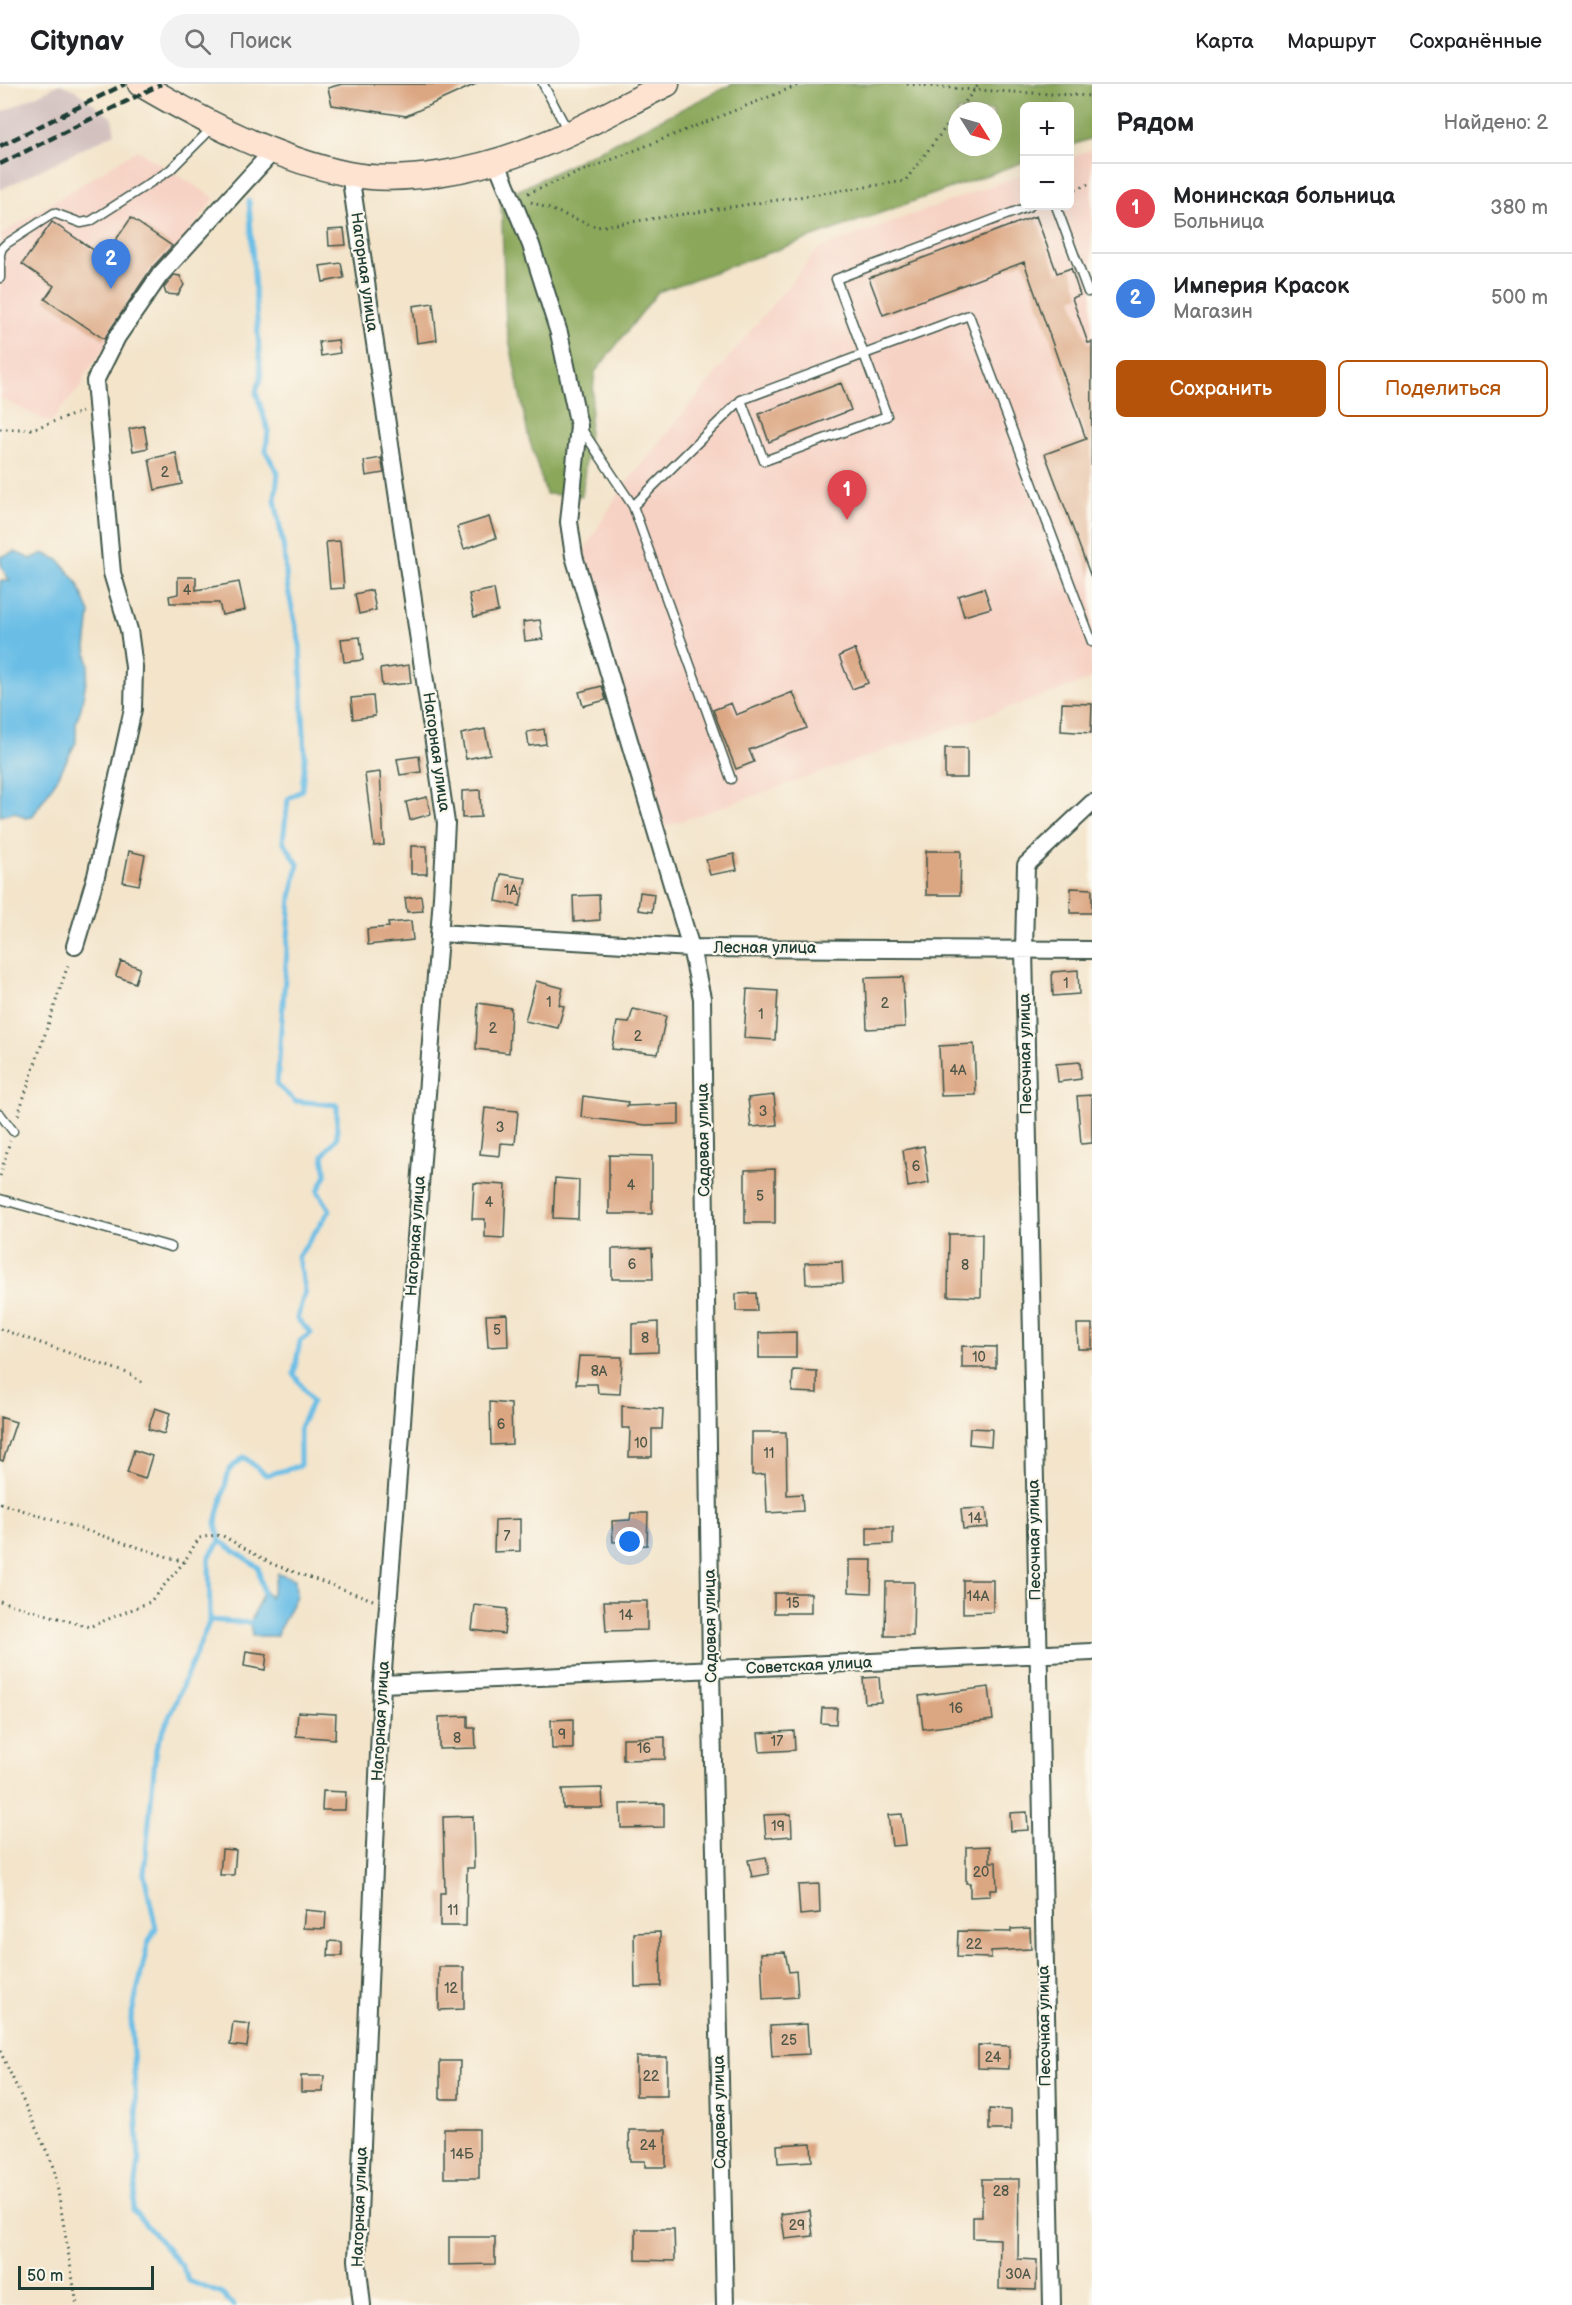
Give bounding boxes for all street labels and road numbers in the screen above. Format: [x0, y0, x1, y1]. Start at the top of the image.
street label: Нагорная улица [346, 211, 382, 334]
street label: Нагорная улица [418, 691, 454, 814]
street label: Лесная улица [713, 939, 817, 958]
street label: Песочная улица [1015, 993, 1037, 1115]
street label: Садовая улица [694, 1082, 714, 1197]
street label: Нагорная улица [402, 1175, 430, 1297]
street label: Песочная улица [1024, 1479, 1046, 1601]
street label: Садовая улица [701, 1568, 721, 1683]
street label: Советская улица [745, 1653, 873, 1679]
street label: Нагорная улица [368, 1660, 394, 1782]
street label: Песочная улица [1034, 1965, 1056, 2087]
street label: Садовая улица [710, 2054, 730, 2169]
street label: Нагорная улица [348, 2146, 372, 2268]

